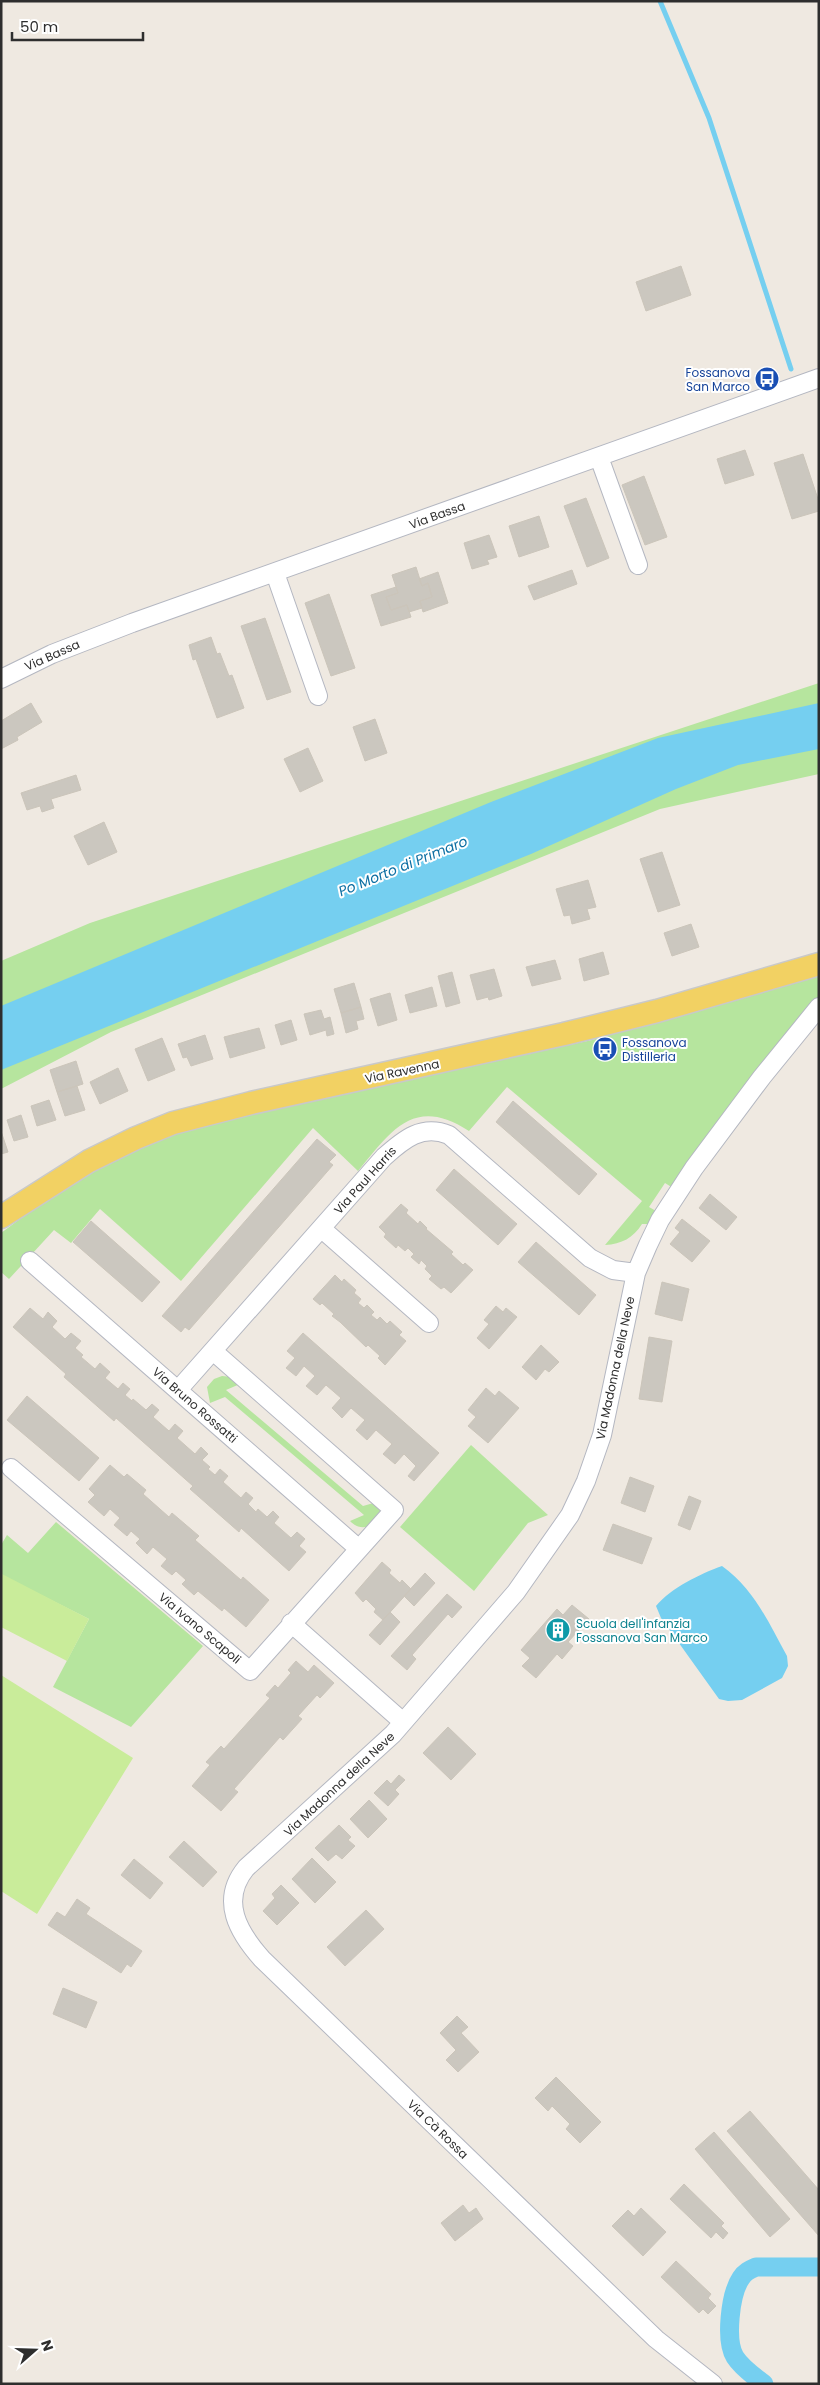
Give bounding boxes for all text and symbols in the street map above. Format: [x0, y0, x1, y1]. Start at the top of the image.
scale bar [12, 10, 144, 42]
text: 50 m [20, 16, 58, 37]
place label: Fossanova San Marco [685, 364, 750, 395]
bus stop icon: Fossanova San Marco [754, 366, 780, 392]
street label: Via Bassa [407, 497, 467, 533]
street label: Via Bassa [22, 635, 82, 675]
water label: Po Morto di Primaro [335, 831, 471, 901]
place label: Fossanova Distilleria [622, 1034, 687, 1065]
bus stop icon: Fossanova Distilleria [592, 1036, 618, 1062]
street label: Via Ravenna [363, 1055, 441, 1087]
street label: Via Paul Harris [330, 1142, 400, 1218]
street label: Via Madonna della Neve [591, 1295, 639, 1441]
street label: Via Bruno Rossatti [149, 1363, 241, 1447]
street label: Via Ivano Scapoli [155, 1588, 245, 1668]
place label: Scuola dell'infanzia Fossanova San Marco [576, 1615, 708, 1646]
building icon: Scuola dell'infanzia Fossanova San Marco [545, 1617, 571, 1643]
street label: Via Madonna della Neve [280, 1728, 398, 1840]
street label: Via Cà Rossa [404, 2096, 472, 2162]
north arrow [10, 2325, 60, 2375]
text: N [36, 2337, 58, 2354]

